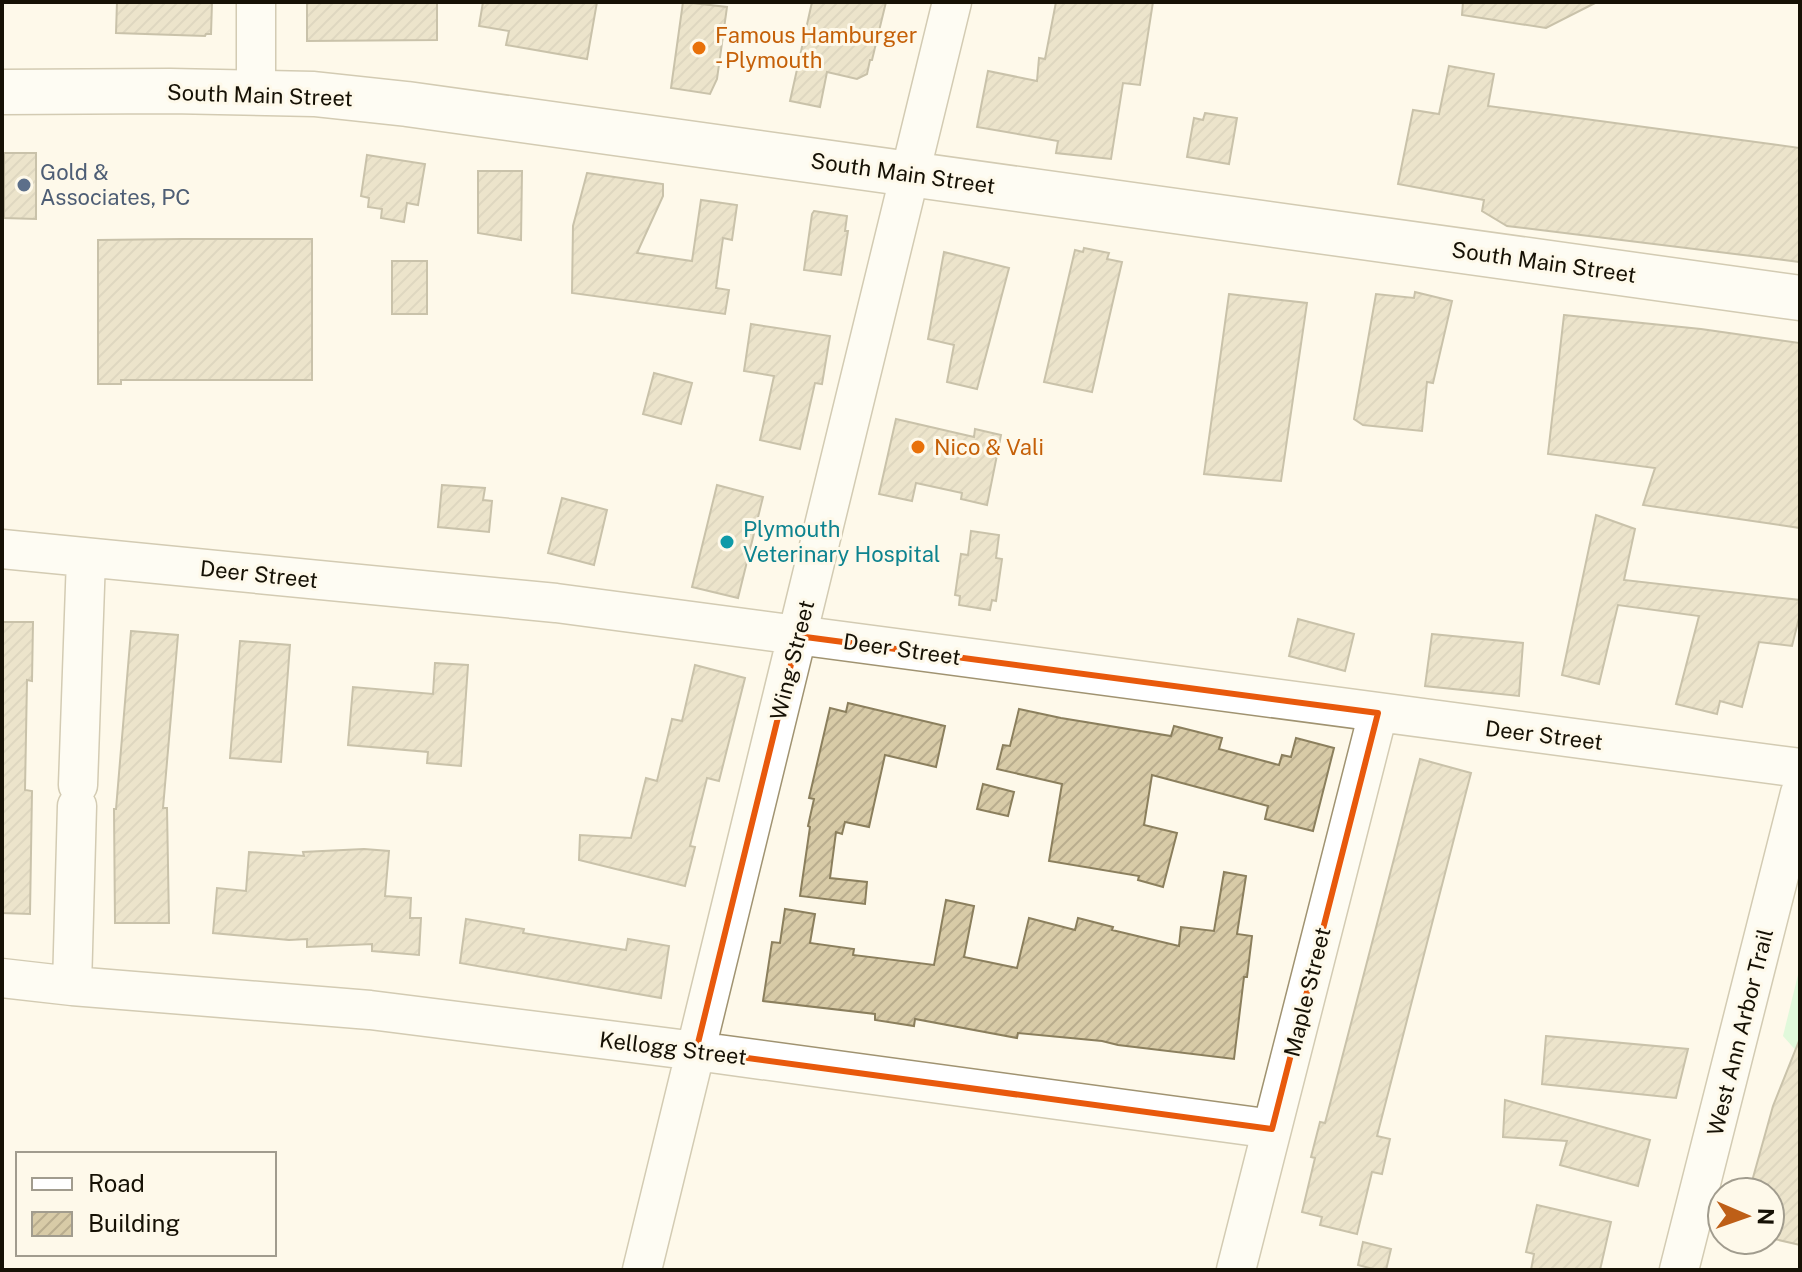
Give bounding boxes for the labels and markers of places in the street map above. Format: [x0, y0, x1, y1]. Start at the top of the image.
place label: Famous Hamburger - Plymouth [715, 22, 917, 73]
marker: Famous Hamburger - Plymouth [690, 39, 708, 57]
place label: Gold & Associates, PC [40, 159, 190, 210]
marker: Gold & Associates, PC [15, 176, 33, 194]
place label: Nico & Vali [934, 434, 1044, 460]
marker: Nico & Vali [909, 438, 927, 456]
place label: Plymouth Veterinary Hospital [743, 516, 941, 567]
marker: Plymouth Veterinary Hospital [718, 533, 736, 551]

